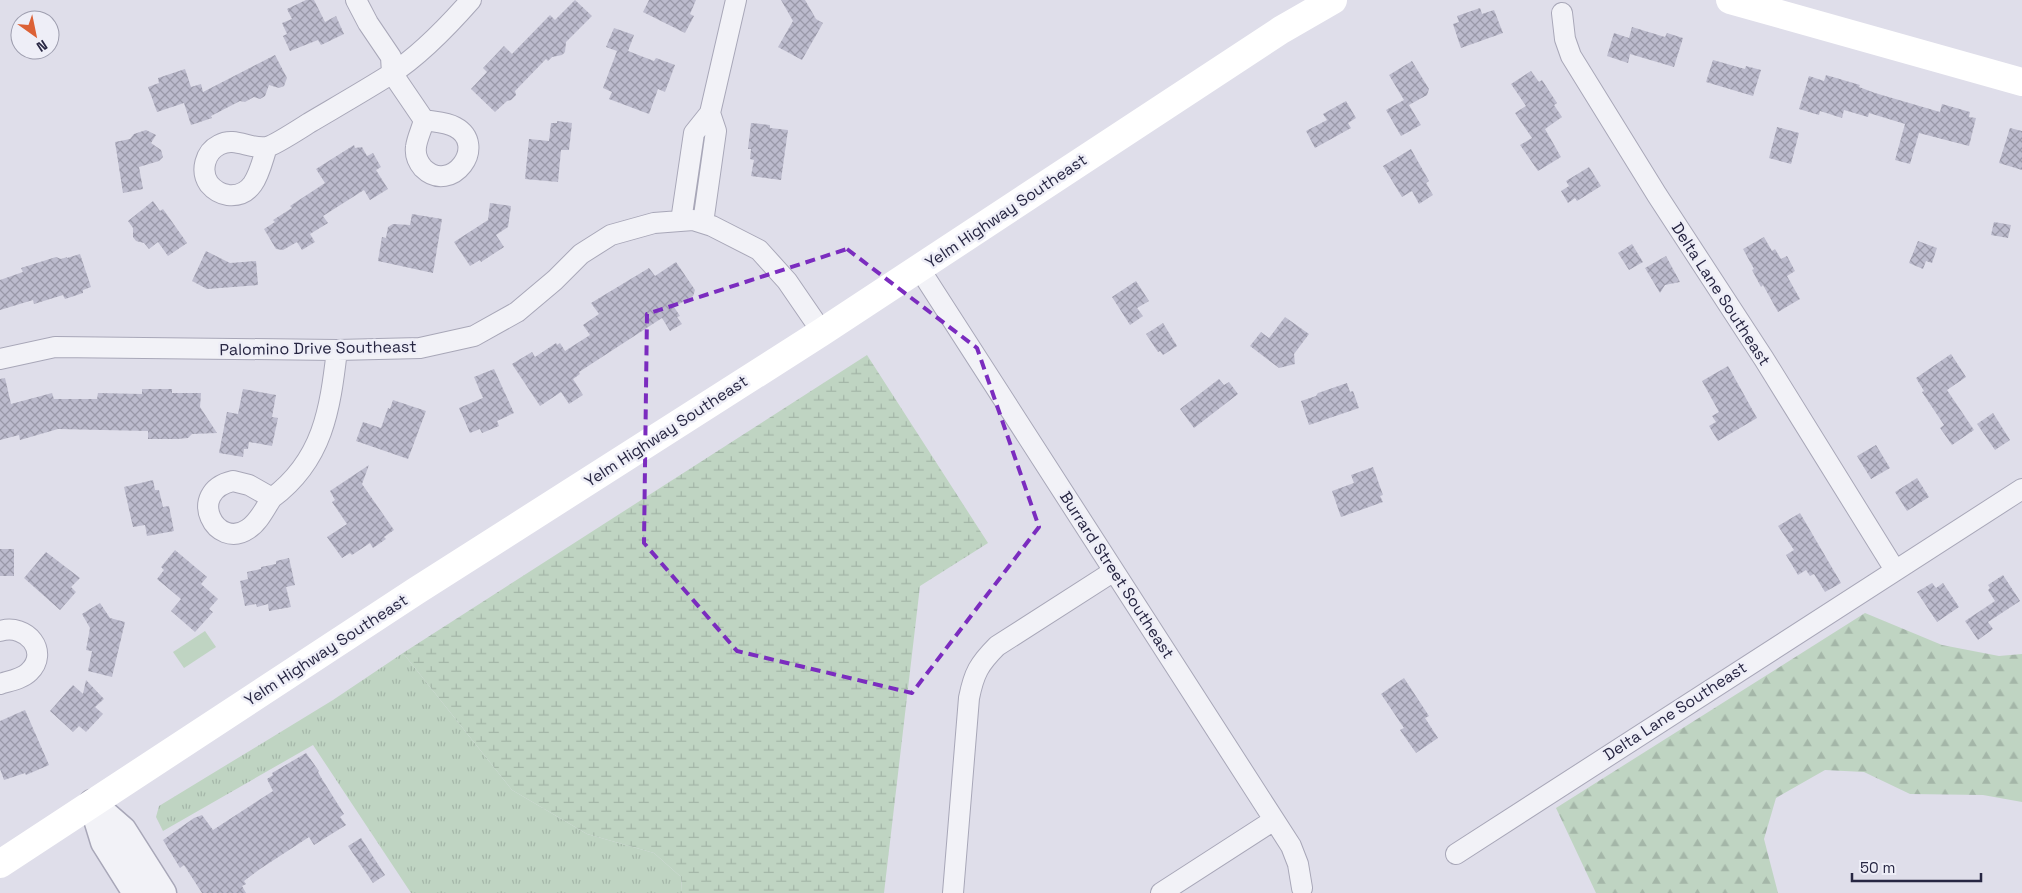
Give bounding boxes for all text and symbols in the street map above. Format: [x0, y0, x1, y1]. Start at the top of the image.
north arrow [10, 10, 60, 60]
text: N [33, 36, 51, 56]
street label: Yelm Highway Southeast [921, 149, 1091, 273]
street label: Delta Lane Southeast [1667, 218, 1775, 370]
street label: Palomino Drive Southeast [219, 336, 417, 360]
street label: Yelm Highway Southeast [580, 370, 752, 492]
street label: Burrard Street Southeast [1055, 487, 1179, 663]
street label: Yelm Highway Southeast [240, 589, 412, 711]
street label: Delta Lane Southeast [1599, 657, 1751, 765]
scale bar [1852, 850, 1981, 882]
text: 50 m [1860, 858, 1895, 877]

